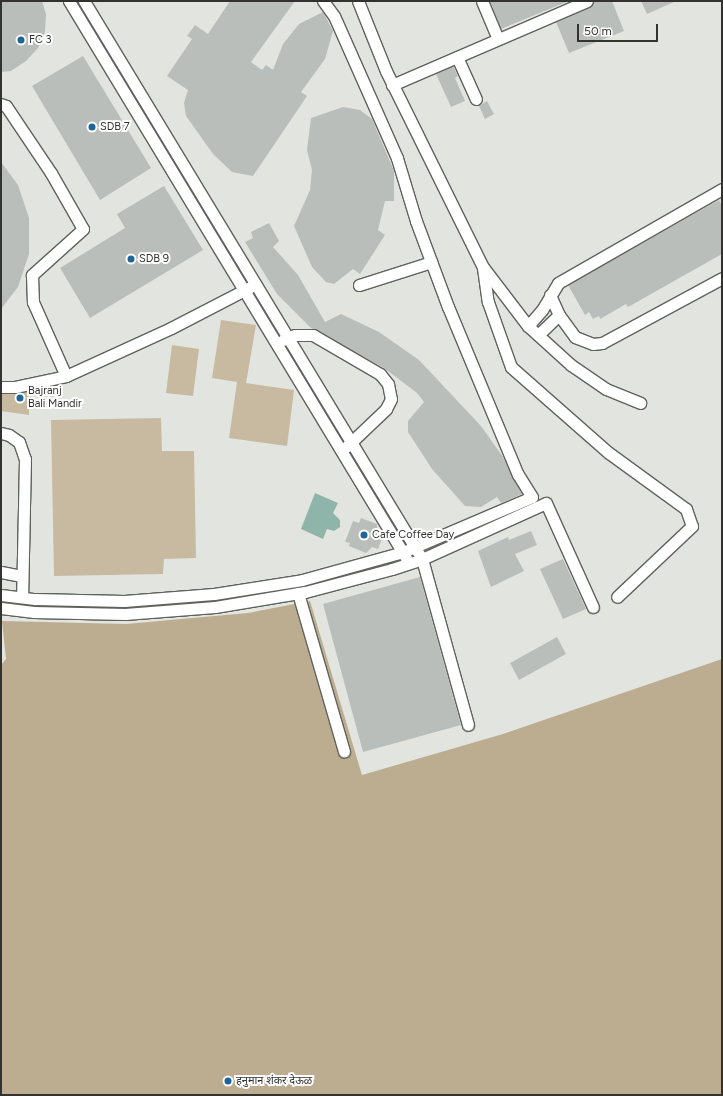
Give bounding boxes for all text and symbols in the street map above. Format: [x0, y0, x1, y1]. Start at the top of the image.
scale bar [579, 16, 660, 42]
text: 50 m [584, 24, 612, 38]
place label: FC 3 [29, 33, 52, 47]
marker: FC 3 [16, 35, 26, 45]
place label: SDB 7 [100, 120, 130, 134]
marker: SDB 7 [87, 122, 97, 132]
place label: SDB 9 [139, 252, 169, 266]
marker: SDB 9 [126, 254, 136, 264]
place label: Bajranj Bali Mandir [28, 385, 82, 411]
marker: Bajranj Bali Mandir [15, 393, 25, 403]
place label: Cafe Coffee Day [372, 528, 454, 542]
marker: Cafe Coffee Day [359, 530, 369, 540]
place label: हनुमान शंकर देऊळ [236, 1074, 312, 1088]
marker: हनुमान शंकर देऊळ [223, 1076, 233, 1086]

